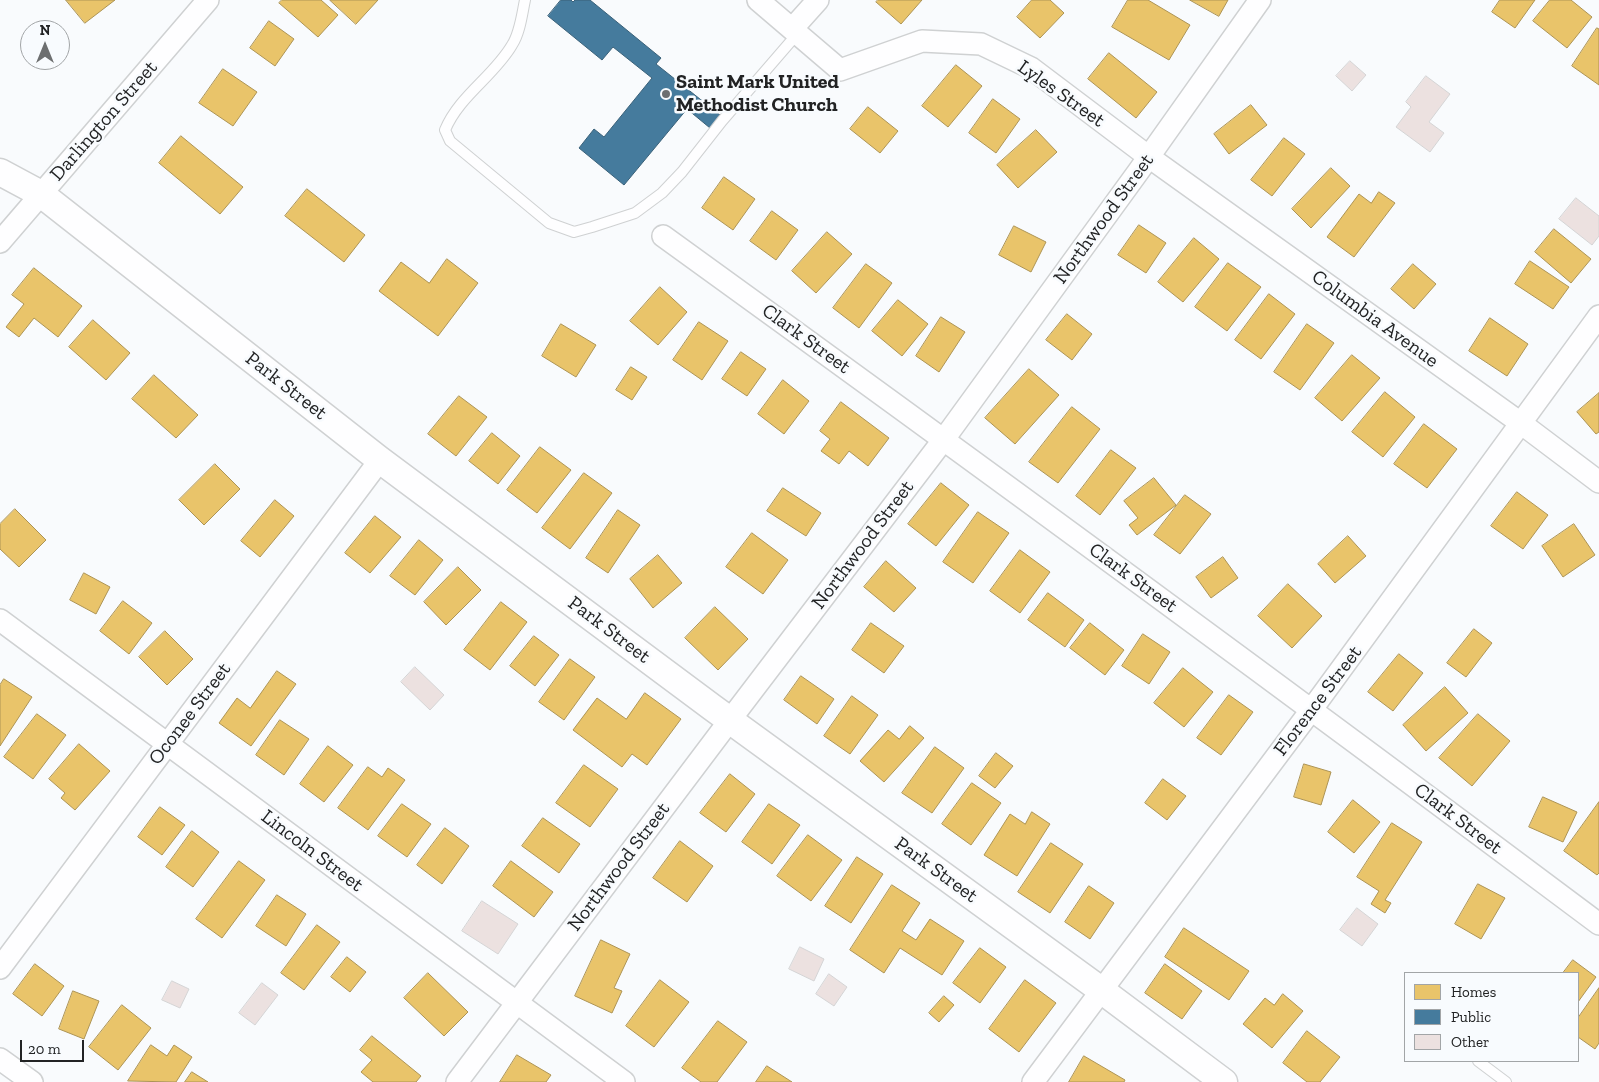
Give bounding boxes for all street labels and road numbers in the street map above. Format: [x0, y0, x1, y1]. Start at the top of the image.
street label: Lyles Street [1013, 55, 1109, 133]
street label: Darlington Street [45, 56, 163, 186]
street label: Northwood Street [1049, 149, 1159, 289]
street label: Columbia Avenue [1307, 265, 1443, 373]
street label: Clark Street [757, 299, 855, 379]
street label: Park Street [240, 347, 332, 425]
street label: Northwood Street [807, 476, 919, 614]
street label: Clark Street [1084, 538, 1182, 618]
street label: Park Street [563, 591, 655, 669]
street label: Florence Street [1269, 641, 1367, 761]
street label: Oconee Street [144, 658, 236, 770]
street label: Clark Street [1409, 778, 1507, 860]
street label: Northwood Street [563, 798, 675, 936]
street label: Lincoln Street [256, 805, 368, 897]
street label: Park Street [890, 832, 982, 908]

